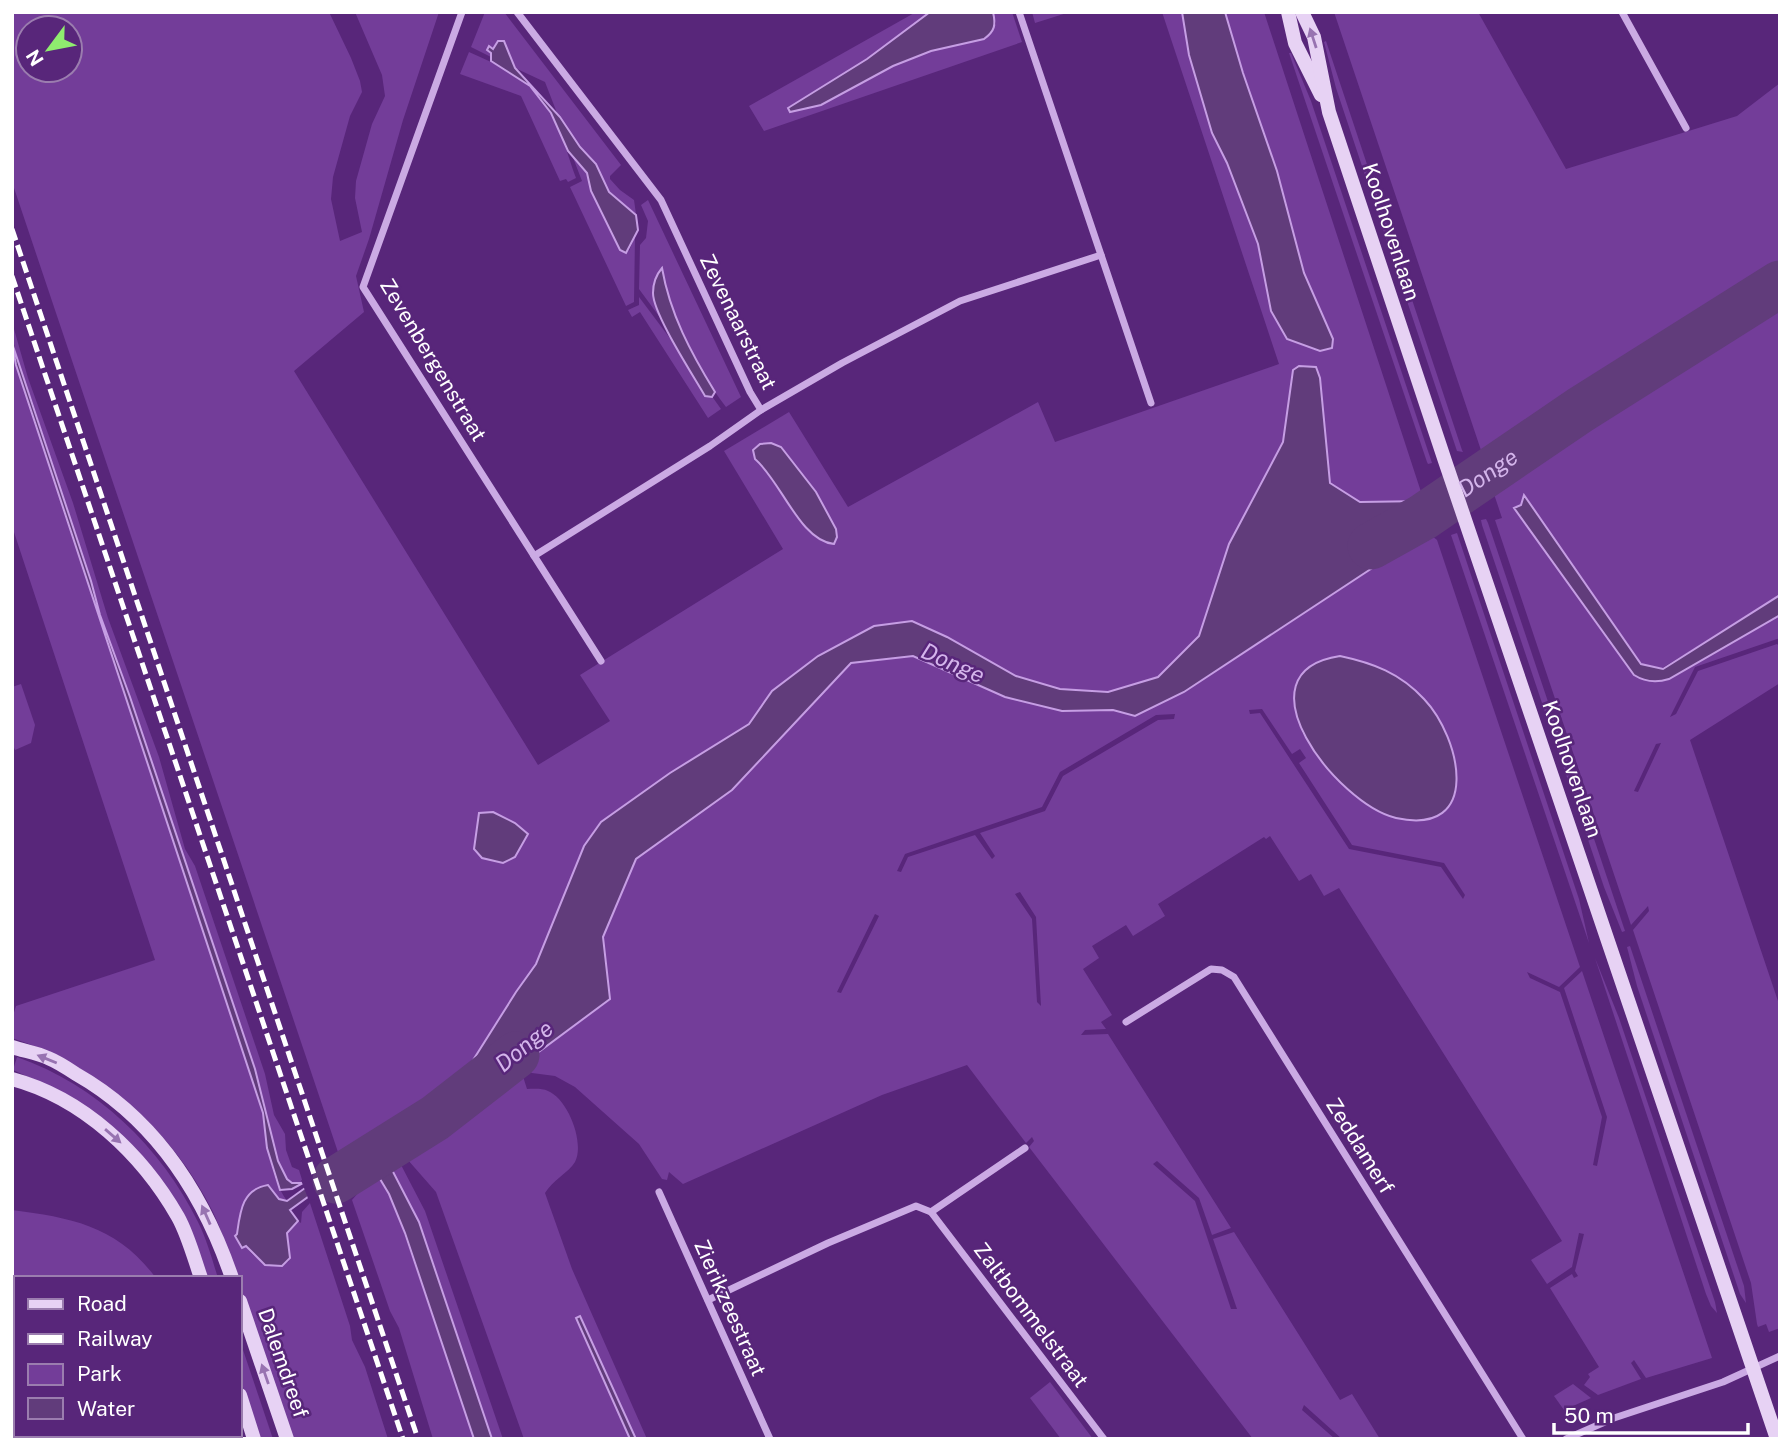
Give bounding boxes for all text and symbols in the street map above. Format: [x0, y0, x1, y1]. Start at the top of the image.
north arrow [14, 14, 84, 84]
one-way arrow [1307, 27, 1317, 48]
text: N [21, 46, 48, 70]
street label: Koolhovenlaan [1357, 160, 1426, 304]
street label: Zevenaarstraat [695, 250, 782, 394]
street label: Zevenbergenstraat [375, 274, 492, 446]
water label: Donge [1452, 443, 1523, 502]
water label: Donge [917, 637, 989, 688]
street label: Koolhovenlaan [1537, 697, 1608, 841]
water label: Donge [489, 1014, 558, 1077]
one-way arrow [37, 1053, 58, 1064]
street label: Zeddamerf [1321, 1093, 1400, 1198]
one-way arrow [104, 1128, 121, 1143]
one-way arrow [200, 1204, 211, 1225]
street label: Zierikzeestraat [689, 1236, 772, 1380]
street label: Zaltbommelstraat [969, 1237, 1094, 1392]
legend [14, 1276, 242, 1437]
text: Road [77, 1291, 127, 1316]
street label: Dalemdreef [253, 1305, 314, 1421]
text: Railway [77, 1326, 153, 1351]
text: Park [77, 1361, 122, 1386]
one-way arrow [259, 1364, 269, 1385]
scale bar [1554, 1392, 1748, 1436]
text: Water [77, 1396, 135, 1421]
text: 50 m [1564, 1403, 1614, 1428]

